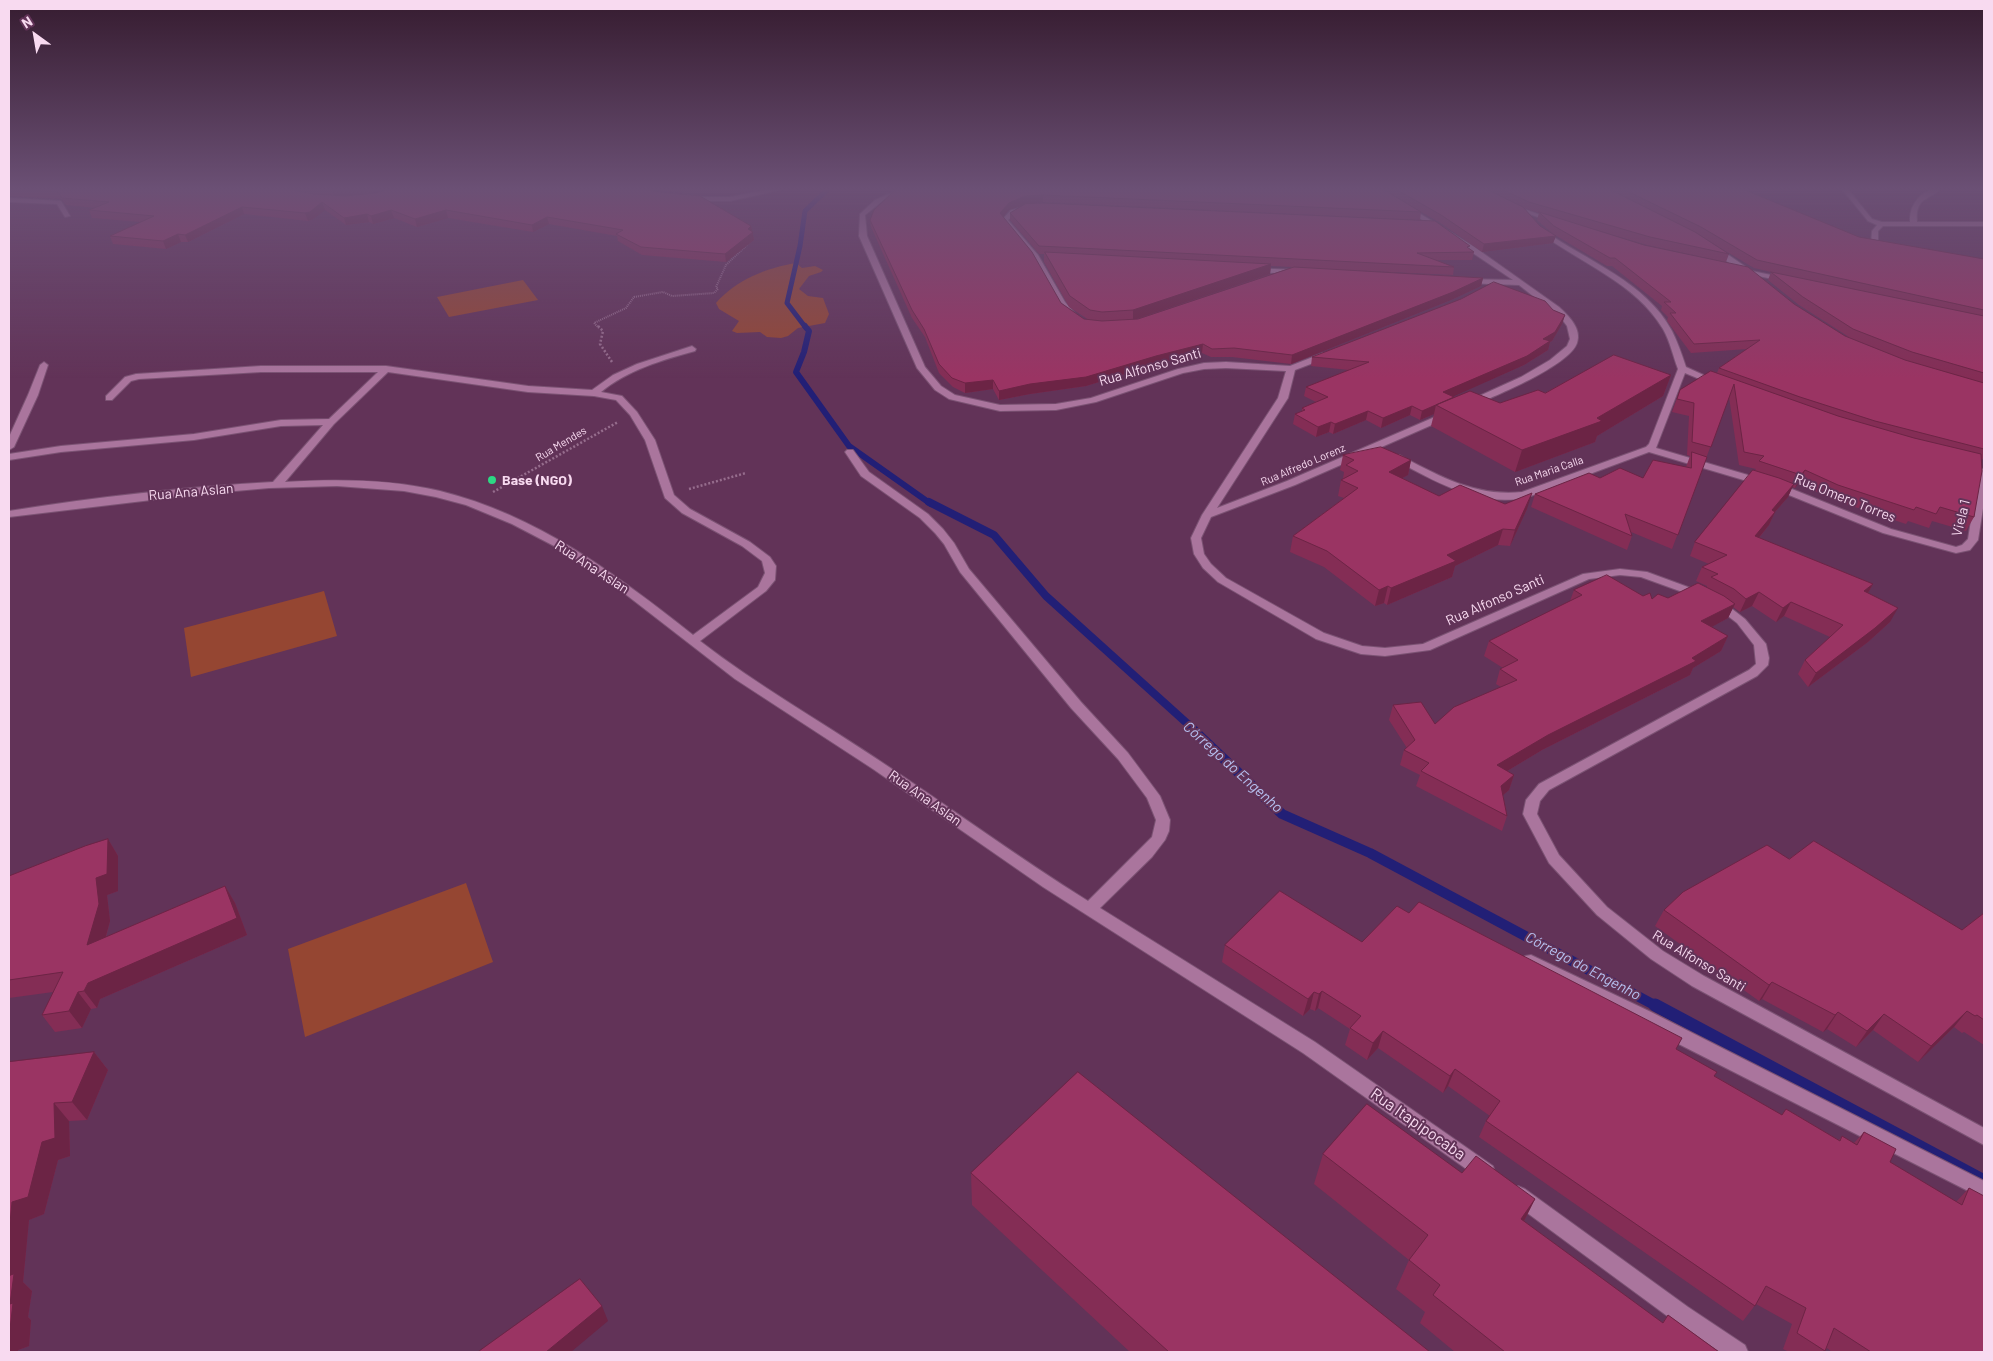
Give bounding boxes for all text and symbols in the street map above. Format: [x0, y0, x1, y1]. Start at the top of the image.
north arrow [10, 10, 60, 60]
text: N [18, 12, 35, 32]
street label: Rua Alfonso Santi [1097, 344, 1203, 390]
street label: Rua Mendes [533, 424, 589, 464]
street label: Rua Alfredo Lorenz [1259, 441, 1347, 489]
street label: Rua Maria Calla [1513, 453, 1585, 489]
street label: Rua Omero Torres [1792, 470, 1898, 526]
place label: Base (NGO) [502, 472, 572, 488]
marker: Base (NGO) [486, 474, 498, 486]
street label: Rua Ana Aslan [148, 480, 234, 504]
street label: Viela 1 [1948, 498, 1974, 538]
street label: Rua Ana Aslan [552, 537, 632, 597]
street label: Rua Alfonso Santi [1443, 571, 1547, 629]
water label: Córrego do Engenho [1179, 717, 1287, 817]
street label: Rua Ana Aslan [885, 767, 965, 829]
street label: Rua Alfonso Santi [1649, 927, 1749, 995]
water label: Córrego do Engenho [1522, 928, 1644, 1004]
street label: Rua Itapipocaba [1367, 1084, 1469, 1164]

